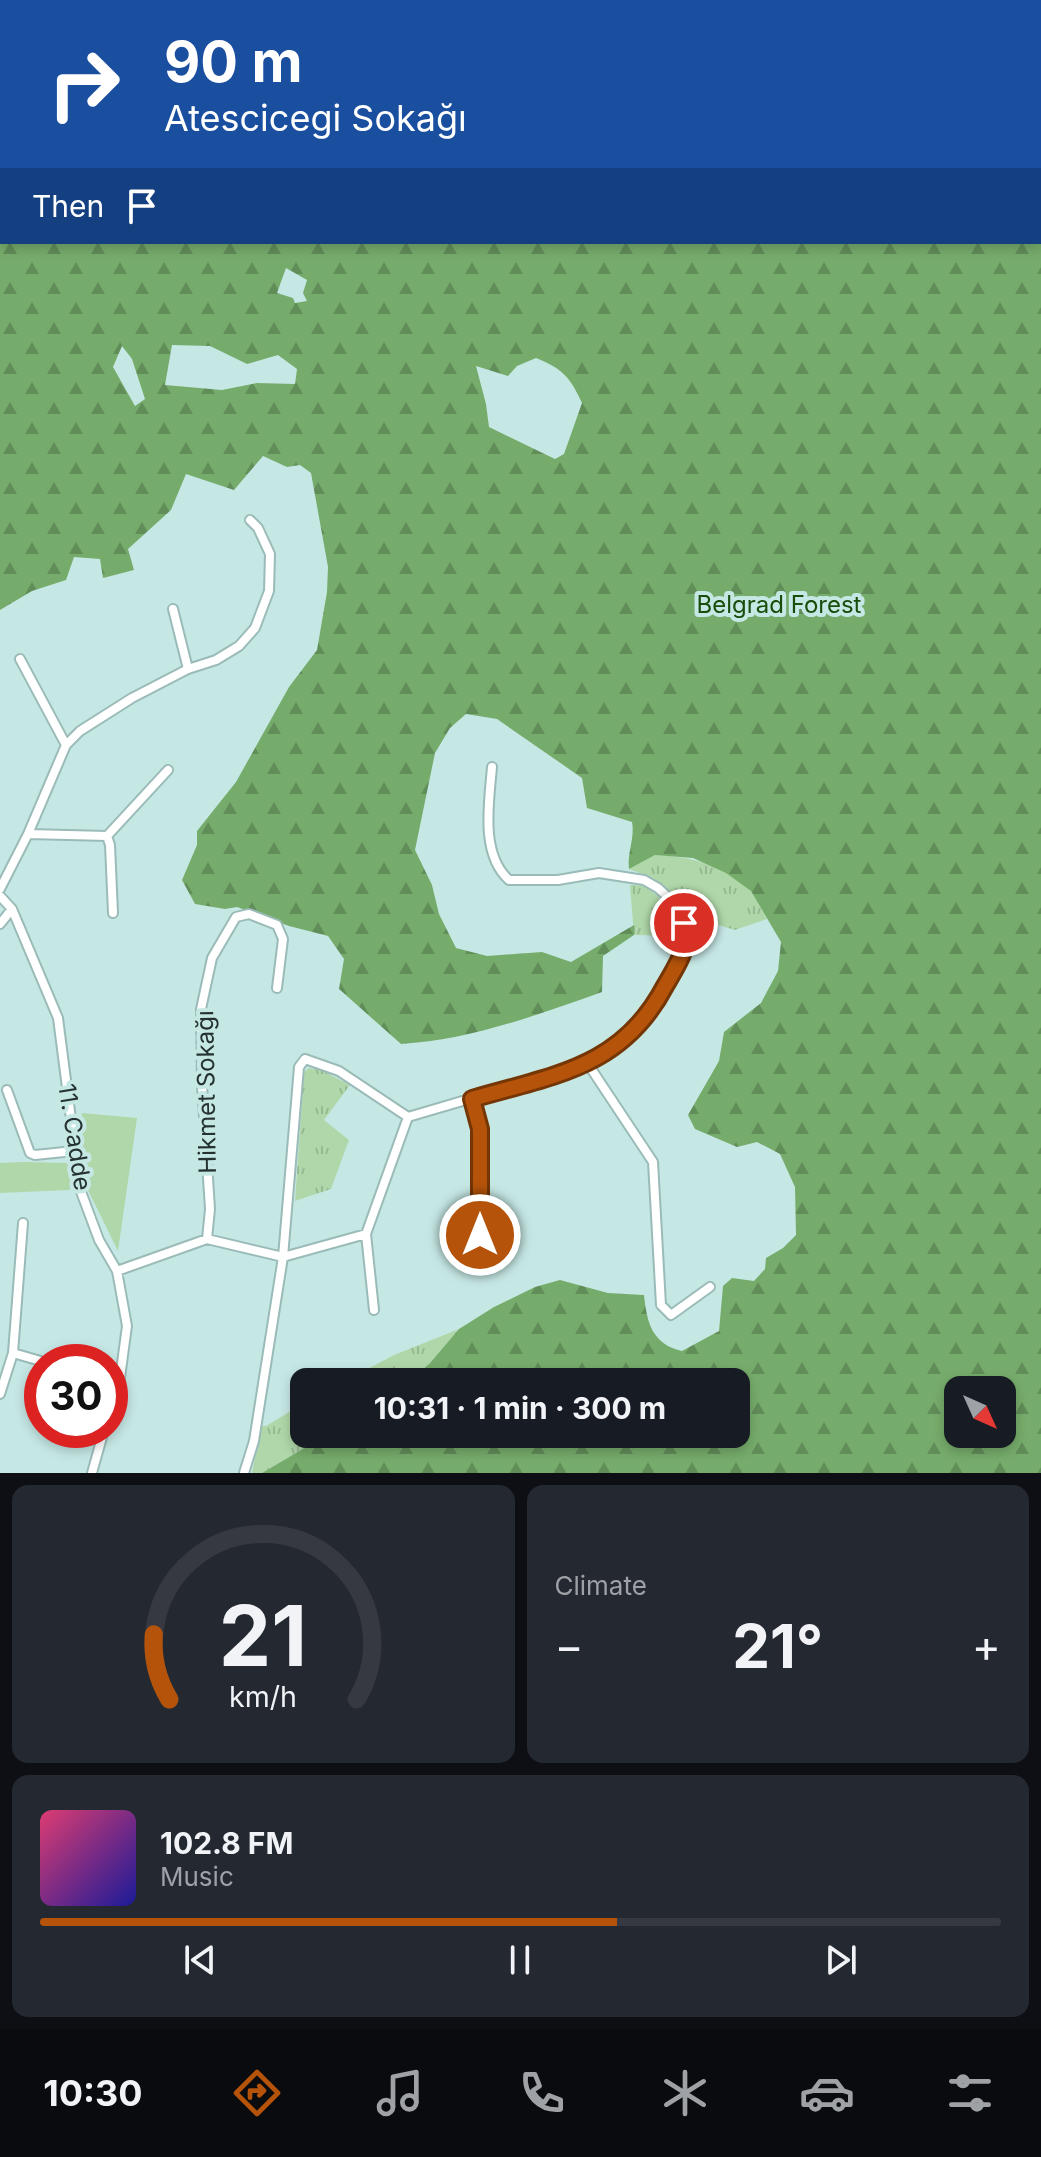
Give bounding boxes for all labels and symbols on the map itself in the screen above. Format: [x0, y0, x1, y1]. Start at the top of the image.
park label: Belgrad Forest [697, 590, 862, 619]
pin [650, 889, 718, 957]
street label: Hikmet Sokağı [190, 1010, 222, 1174]
street label: 11. Cadde [52, 1082, 98, 1192]
position arrow [438, 1193, 522, 1277]
speed limit sign: 30 [24, 1344, 128, 1448]
north arrow [944, 1376, 1016, 1448]

